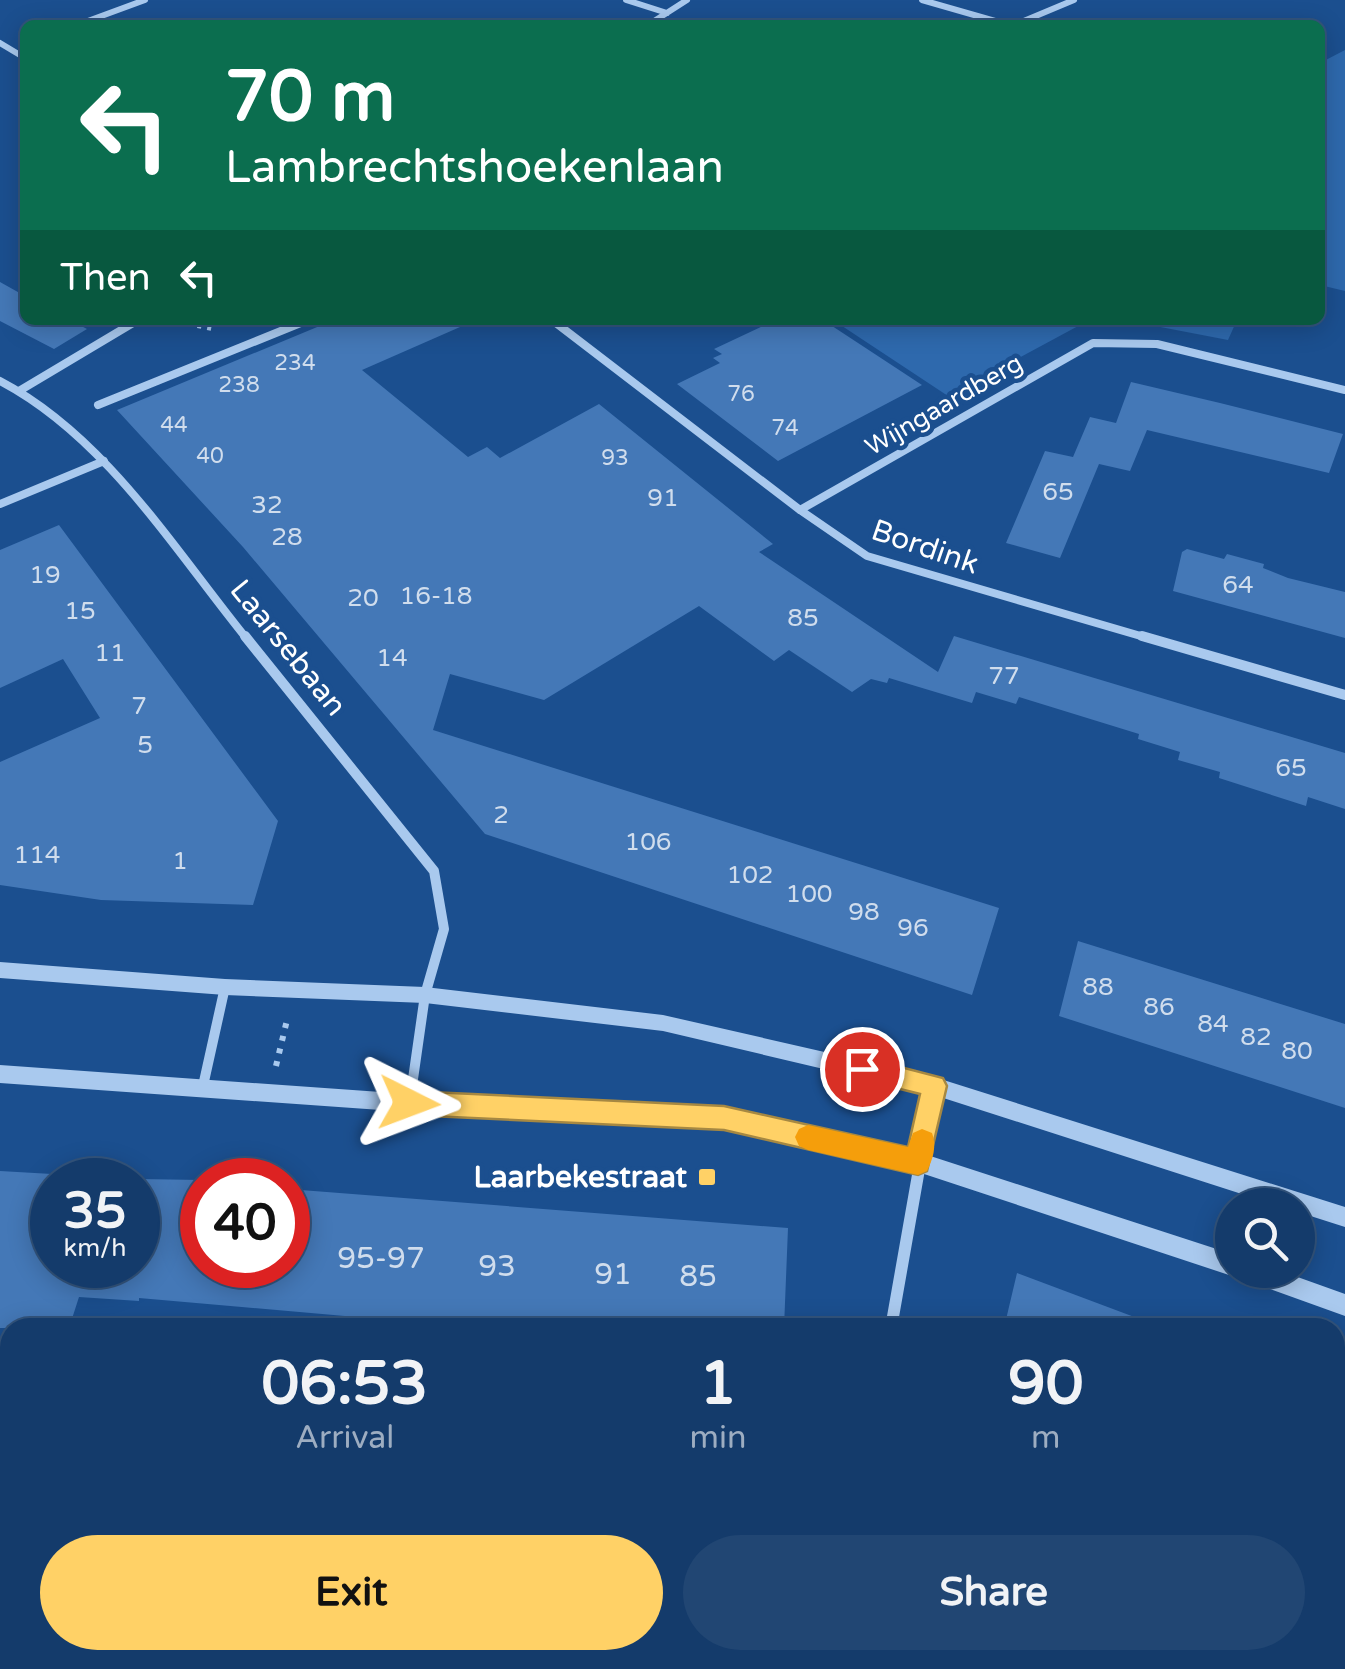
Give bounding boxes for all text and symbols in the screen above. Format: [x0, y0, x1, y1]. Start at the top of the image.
text: 70 m [225, 56, 395, 140]
icon: left [60, 60, 190, 190]
text: Lambrechtshoekenlaan [225, 141, 724, 195]
icon: left [171, 250, 226, 305]
text: Then [60, 255, 151, 301]
street label: Wijngaardberg [860, 348, 1028, 462]
house number: 234 [274, 350, 316, 376]
house number: 238 [218, 372, 260, 398]
house number: 76 [727, 381, 755, 407]
house number: 44 [160, 412, 188, 438]
house number: 74 [771, 415, 799, 441]
house number: 40 [196, 443, 224, 469]
house number: 93 [601, 445, 629, 471]
house number: 65 [1042, 477, 1074, 507]
house number: 91 [647, 483, 679, 513]
house number: 32 [251, 490, 283, 520]
street label: Bordink [867, 511, 983, 583]
house number: 28 [271, 522, 303, 552]
house number: 19 [29, 560, 61, 590]
house number: 64 [1222, 570, 1254, 600]
street label: Laarsebaan [222, 572, 354, 724]
house number: 16-18 [399, 581, 473, 611]
house number: 20 [347, 583, 379, 613]
house number: 15 [64, 596, 96, 626]
house number: 85 [787, 603, 819, 633]
house number: 11 [94, 638, 126, 668]
house number: 14 [376, 643, 408, 673]
house number: 77 [988, 661, 1020, 691]
house number: 7 [131, 691, 147, 721]
house number: 5 [137, 730, 153, 760]
house number: 65 [1275, 753, 1307, 783]
house number: 2 [493, 800, 509, 830]
house number: 106 [624, 827, 672, 857]
house number: 114 [13, 840, 61, 870]
house number: 1 [172, 846, 188, 876]
house number: 102 [726, 860, 774, 890]
house number: 100 [785, 879, 833, 909]
house number: 98 [848, 897, 880, 927]
house number: 96 [897, 913, 929, 943]
house number: 88 [1082, 972, 1114, 1002]
house number: 86 [1143, 992, 1175, 1022]
house number: 84 [1197, 1009, 1229, 1039]
house number: 82 [1240, 1022, 1272, 1052]
pin [820, 1027, 905, 1112]
house number: 80 [1281, 1036, 1313, 1066]
icon: arrive [835, 1042, 890, 1097]
position arrow [357, 1051, 461, 1155]
speed limit sign: 40 [180, 1158, 310, 1288]
place label: Laarbekestraat [473, 1159, 688, 1196]
marker: Laarbekestraat [696, 1166, 718, 1188]
text: 35 [64, 1181, 126, 1241]
map controls [1215, 1188, 1315, 1288]
button: search [1215, 1188, 1315, 1288]
text: km/h [64, 1233, 126, 1263]
house number: 95-97 [337, 1240, 425, 1277]
house number: 93 [478, 1248, 516, 1285]
house number: 91 [594, 1256, 632, 1293]
house number: 85 [679, 1258, 717, 1295]
text: 06:53 [262, 1348, 428, 1420]
text: 1 [699, 1348, 737, 1420]
text: 90 [1008, 1348, 1083, 1420]
text: Arrival [295, 1419, 394, 1457]
text: min [690, 1419, 746, 1457]
text: m [1031, 1419, 1060, 1457]
button: Exit [40, 1535, 663, 1650]
button: Share [683, 1535, 1305, 1650]

